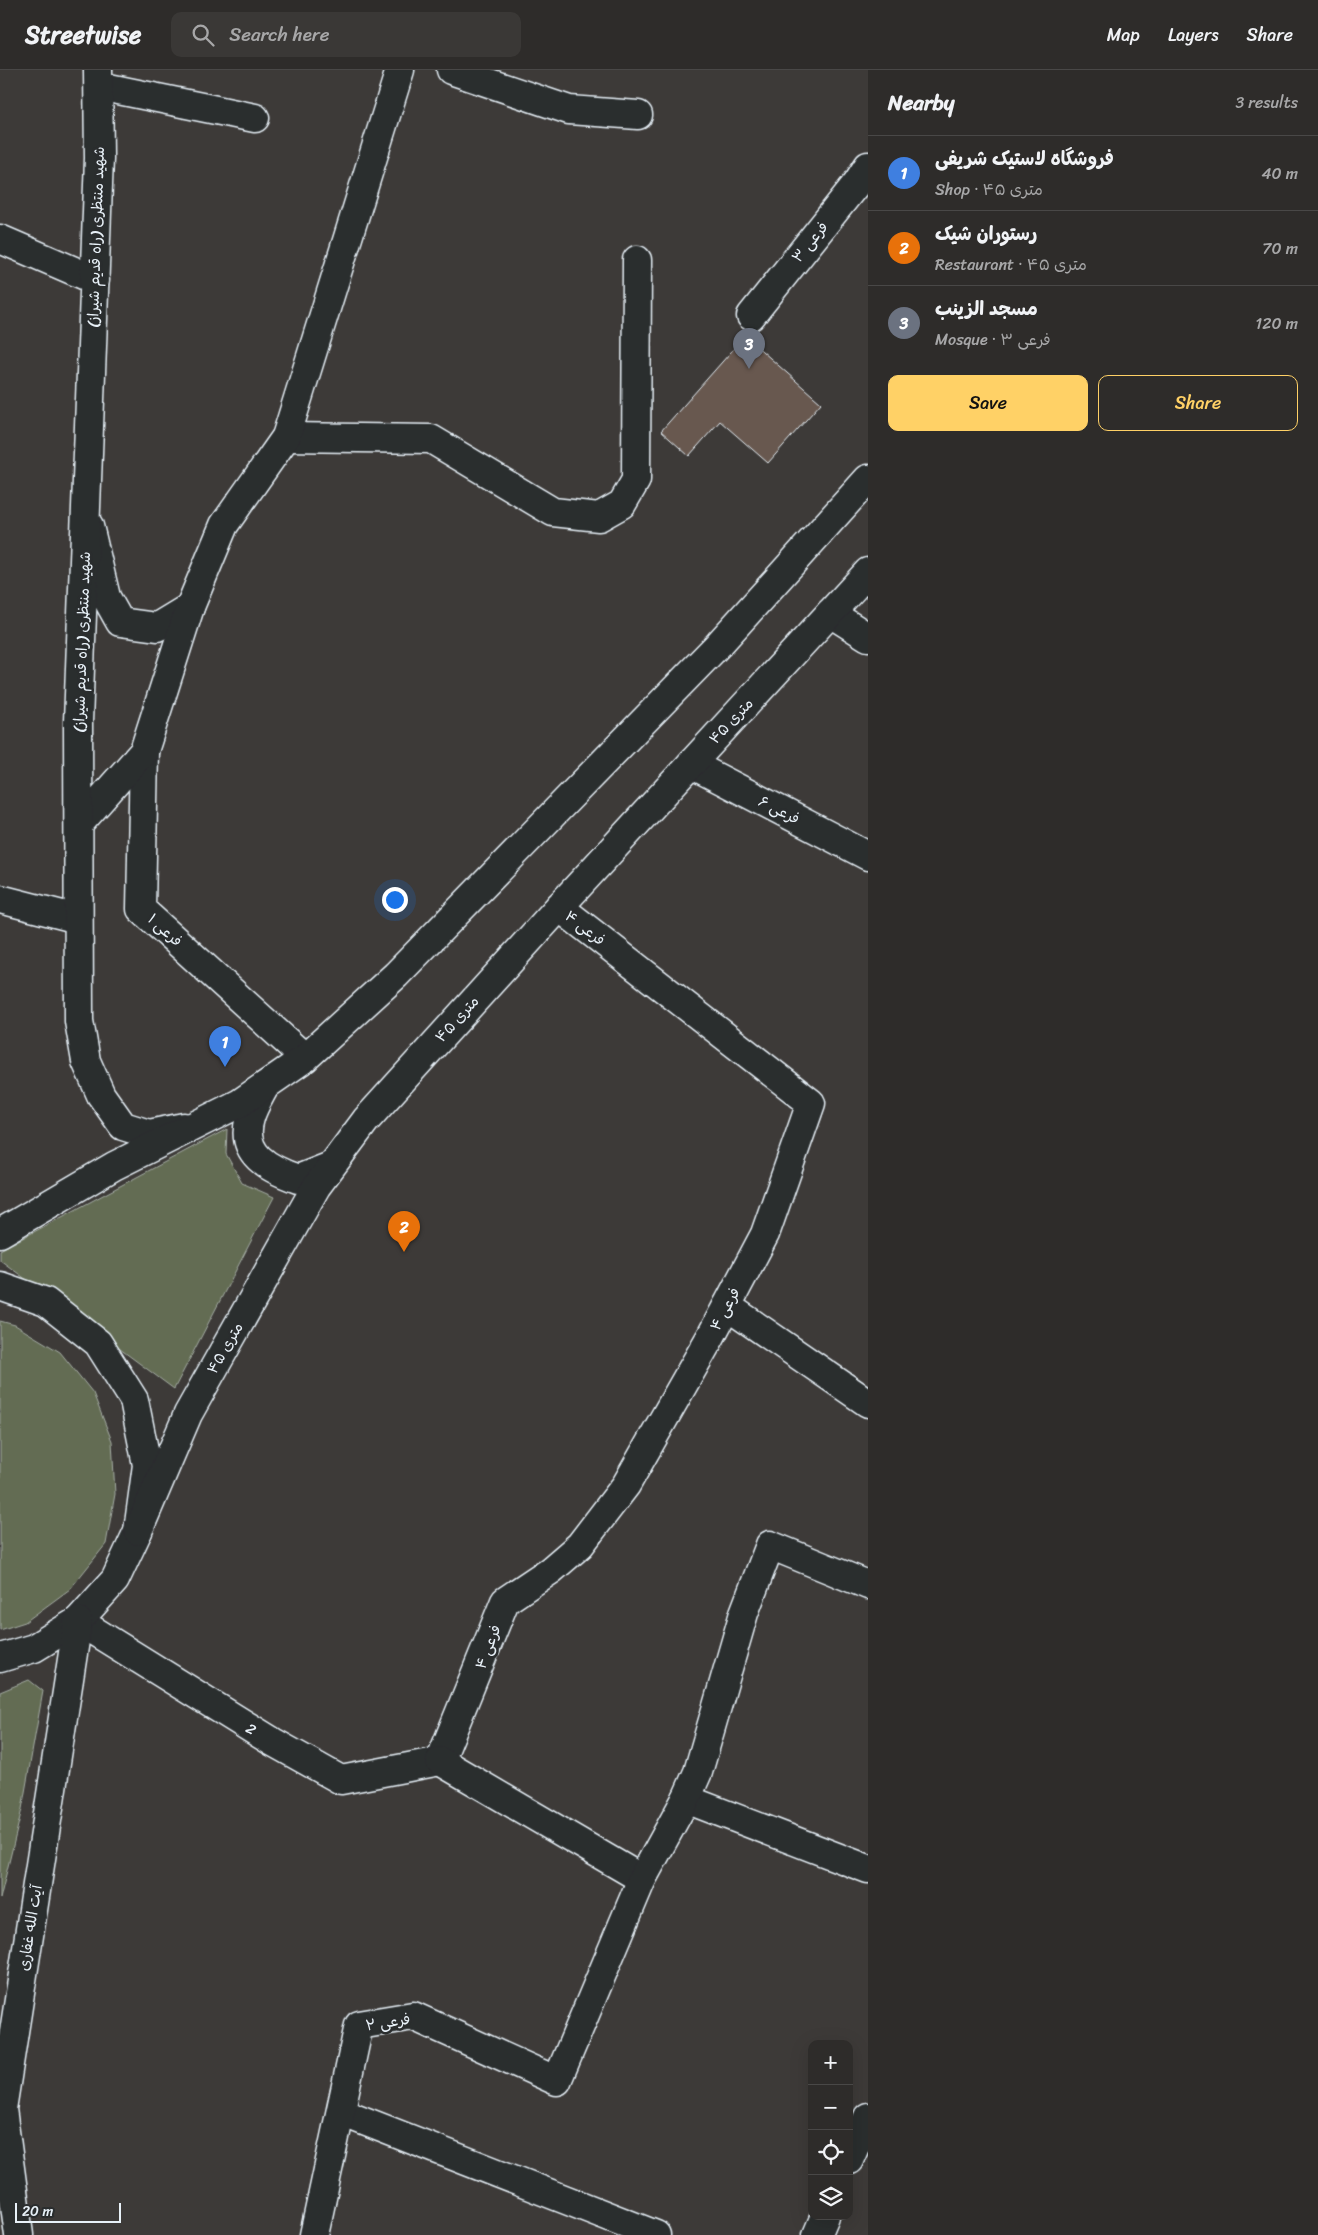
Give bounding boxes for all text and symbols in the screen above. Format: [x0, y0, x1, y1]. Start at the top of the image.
search box [171, 12, 521, 57]
text: Streetwise [25, 14, 141, 56]
text: Search here [229, 18, 329, 51]
text: Map [1107, 19, 1140, 51]
text: Layers [1168, 19, 1219, 51]
text: Share [1247, 19, 1293, 51]
icon: search [189, 21, 217, 49]
text: Nearby [888, 84, 954, 122]
text: 3 results [1235, 88, 1298, 117]
text: فروشگاه لاستیک شریفی [935, 142, 1114, 175]
street label: شهید منتظری (راه قدیم شیراز) [80, 146, 112, 328]
text: 1 [901, 159, 907, 188]
text: 40 m [1261, 159, 1298, 188]
text: Shop · ۴۵ متری [935, 175, 1043, 204]
street label: فرعی ۳ [785, 215, 835, 269]
text: رستوران شیک [935, 217, 1037, 250]
text: 2 [899, 234, 909, 263]
text: 70 m [1262, 234, 1298, 263]
text: Restaurant · ۴۵ متری [935, 250, 1087, 279]
text: مسجد الزینب [935, 292, 1038, 325]
text: 3 [900, 309, 908, 338]
text: 120 m [1255, 309, 1298, 338]
text: Mosque · فرعی ۳ [935, 325, 1051, 354]
pin: 3 [733, 328, 765, 369]
button: Save [888, 375, 1088, 431]
button: Share [1098, 375, 1298, 431]
street label: شهید منتظری (راه قدیم شیراز) [66, 551, 98, 733]
street label: ۴۵ متری [702, 692, 760, 750]
street label: فرعی ۶ [754, 788, 804, 832]
your location [382, 887, 408, 913]
street label: فرعی ۴ [559, 904, 611, 952]
street label: فرعی ۱ [141, 907, 189, 953]
street label: ۴۵ متری [428, 989, 486, 1049]
pin: 1 [209, 1026, 241, 1067]
pin: 2 [388, 1211, 420, 1252]
street label: فرعی ۴ [703, 1283, 747, 1335]
street label: ۴۵ متری [200, 1317, 250, 1379]
street label: فرعی ۴ [468, 1621, 508, 1673]
street label: 2 [240, 1716, 262, 1743]
street label: آیت الله غفاری [10, 1882, 50, 1973]
street label: فرعی ۲ [364, 2006, 412, 2038]
map controls [808, 2040, 853, 2220]
button: + [808, 2040, 853, 2085]
button: − [808, 2085, 853, 2130]
button: locate [808, 2130, 853, 2175]
button: layers [808, 2175, 853, 2220]
text: 20 m [22, 2199, 53, 2224]
scale bar [15, 2200, 121, 2223]

